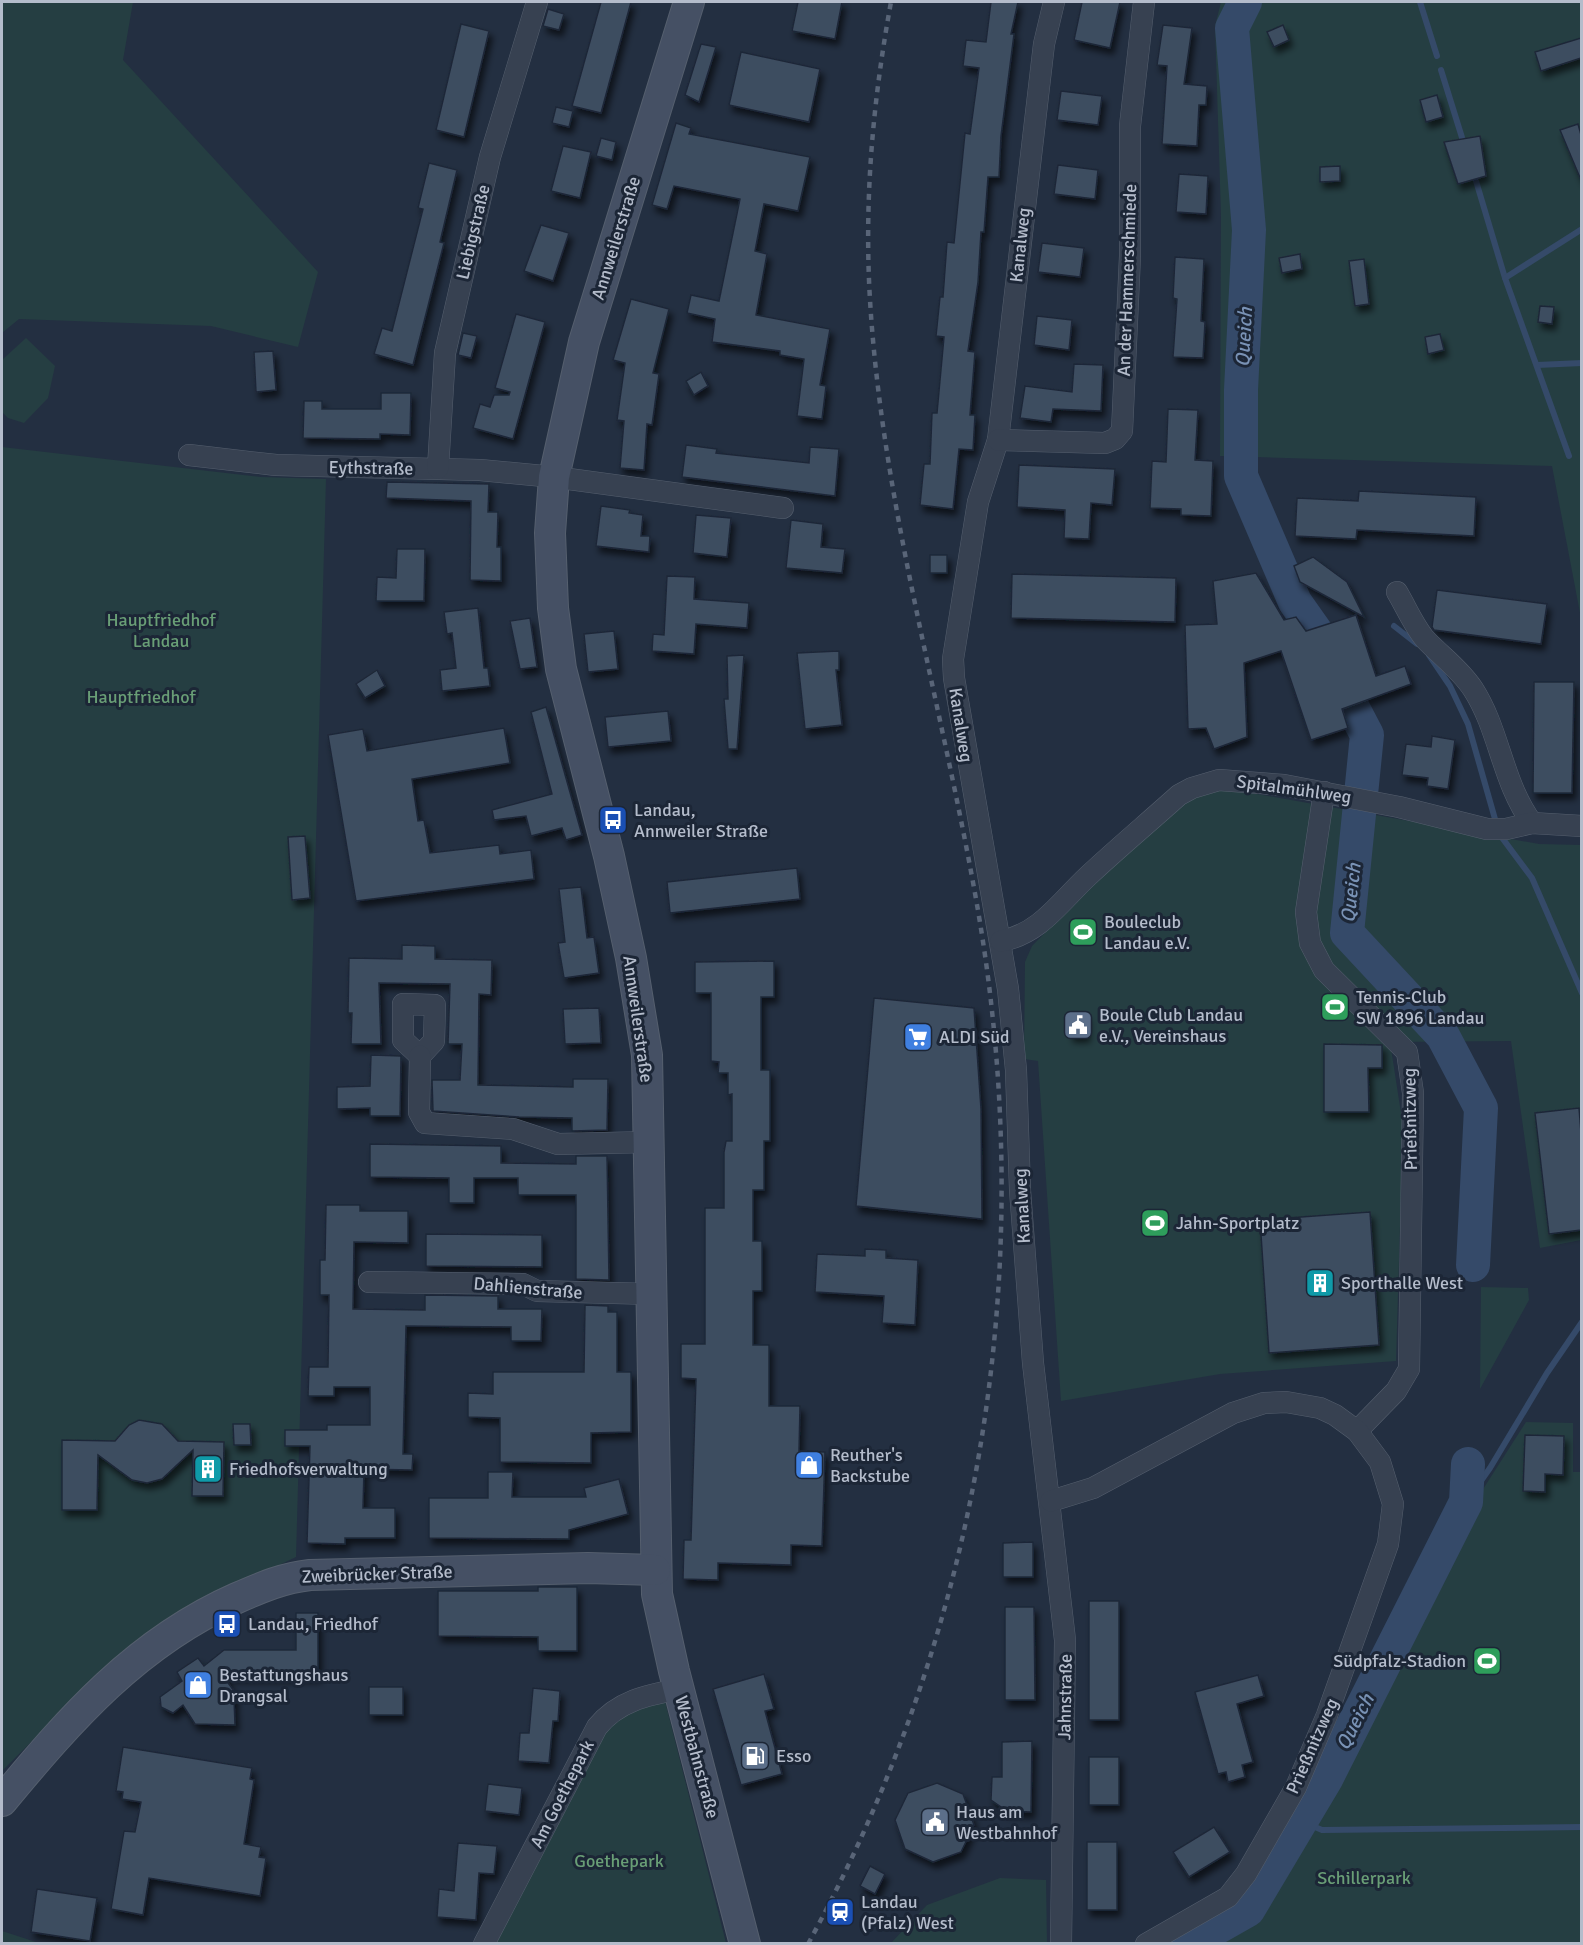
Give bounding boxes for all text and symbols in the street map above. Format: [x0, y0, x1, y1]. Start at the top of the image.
street label: Annweilerstraße [587, 174, 645, 302]
street label: Liebigstraße [451, 182, 495, 282]
street label: An der Hammerschmiede [1113, 183, 1141, 377]
street label: Kanalweg [1005, 206, 1035, 284]
water label: Queich [1230, 305, 1258, 367]
street label: Eythstraße [328, 456, 414, 480]
park label: Hauptfriedhof Landau [106, 609, 216, 652]
park label: Hauptfriedhof [86, 686, 196, 708]
street label: Kanalweg [944, 686, 978, 764]
street label: Spitalmühlweg [1235, 770, 1353, 808]
place label: Landau, Annweiler Straße [634, 799, 768, 842]
bus stop icon: Landau, Annweiler Straße [597, 804, 629, 836]
water label: Queich [1335, 861, 1367, 924]
place label: Bouleclub Landau e.V. [1104, 911, 1190, 954]
sports icon: Bouleclub Landau e.V. [1067, 916, 1099, 948]
street label: Annweilerstraße [618, 954, 658, 1084]
place label: Tennis-Club SW 1896 Landau [1356, 986, 1484, 1029]
sports icon: Tennis-Club SW 1896 Landau [1319, 991, 1351, 1023]
place label: Boule Club Landau e.V., Vereinshaus [1099, 1004, 1243, 1047]
public building icon: Boule Club Landau e.V., Vereinshaus [1062, 1009, 1094, 1041]
supermarket icon: ALDI Süd [902, 1021, 934, 1053]
place label: ALDI Süd [939, 1026, 1010, 1048]
street label: Prießnitzweg [1398, 1068, 1422, 1170]
street label: Kanalweg [1009, 1168, 1035, 1244]
sports icon: Jahn-Sportplatz [1139, 1207, 1171, 1239]
place label: Jahn-Sportplatz [1176, 1212, 1299, 1234]
building icon: Sporthalle West [1304, 1267, 1336, 1299]
street label: Dahlienstraße [473, 1272, 583, 1304]
place label: Sporthalle West [1341, 1272, 1463, 1294]
place label: Reuther's Backstube [830, 1444, 910, 1487]
shop icon: Reuther's Backstube [793, 1449, 825, 1481]
building icon: Friedhofsverwaltung [192, 1453, 224, 1485]
place label: Friedhofsverwaltung [229, 1458, 388, 1480]
street label: Zweibrücker Straße [301, 1560, 453, 1588]
bus stop icon: Landau, Friedhof [211, 1608, 243, 1640]
place label: Landau, Friedhof [248, 1613, 379, 1635]
sports icon: Südpfalz-Stadion [1471, 1645, 1503, 1677]
place label: Südpfalz-Stadion [1333, 1650, 1466, 1672]
street label: Jahnstraße [1053, 1654, 1077, 1740]
place label: Bestattungshaus Drangsal [219, 1664, 348, 1707]
shop icon: Bestattungshaus Drangsal [182, 1669, 214, 1701]
water label: Queich [1330, 1689, 1380, 1754]
street label: Westbahnstraße [670, 1693, 724, 1821]
street label: Prießnitzweg [1281, 1695, 1343, 1797]
street label: Am Goethepark [525, 1736, 599, 1852]
fuel station icon: Esso [739, 1740, 771, 1772]
place label: Esso [776, 1745, 811, 1767]
place label: Haus am Westbahnhof [956, 1801, 1058, 1844]
public building icon: Haus am Westbahnhof [919, 1806, 951, 1838]
park label: Goethepark [574, 1850, 664, 1872]
park label: Schillerpark [1317, 1867, 1411, 1889]
place label: Landau (Pfalz) West [861, 1891, 954, 1934]
station icon: Landau (Pfalz) West [824, 1896, 856, 1928]

